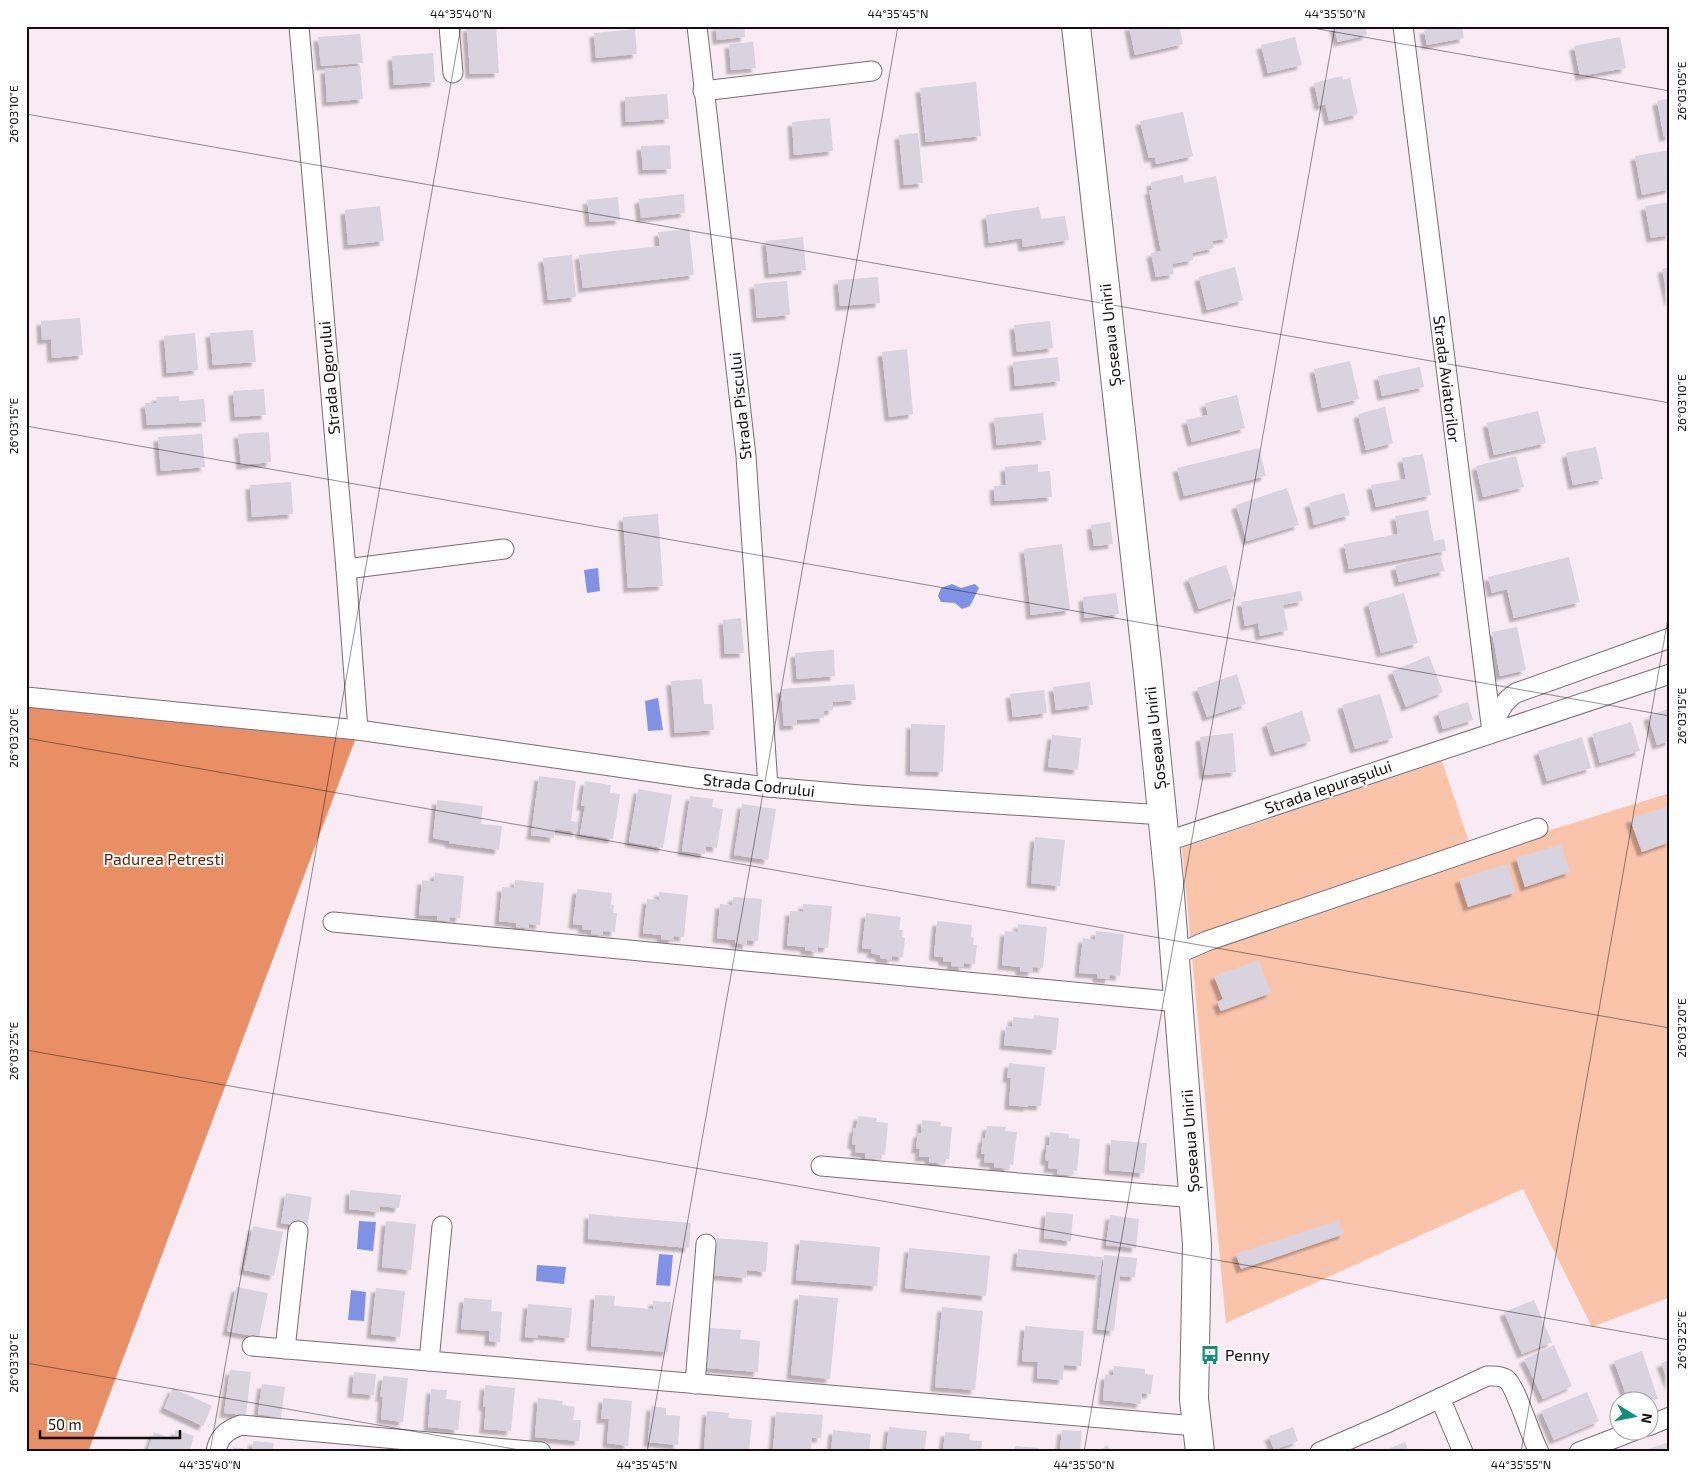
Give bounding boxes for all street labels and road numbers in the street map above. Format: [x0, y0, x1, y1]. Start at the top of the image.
street label: Șoseaua Unirii [1095, 282, 1126, 387]
street label: Strada Aviatorilor [1430, 314, 1465, 444]
street label: Strada Ogorului [314, 321, 343, 436]
street label: Strada Piscului [724, 351, 755, 461]
street label: Șoseaua Unirii [1140, 685, 1171, 790]
street label: Strada Iepurașului [1262, 756, 1395, 819]
street label: Strada Codrului [702, 769, 816, 800]
street label: Șoseaua Unirii [1176, 1089, 1205, 1193]

